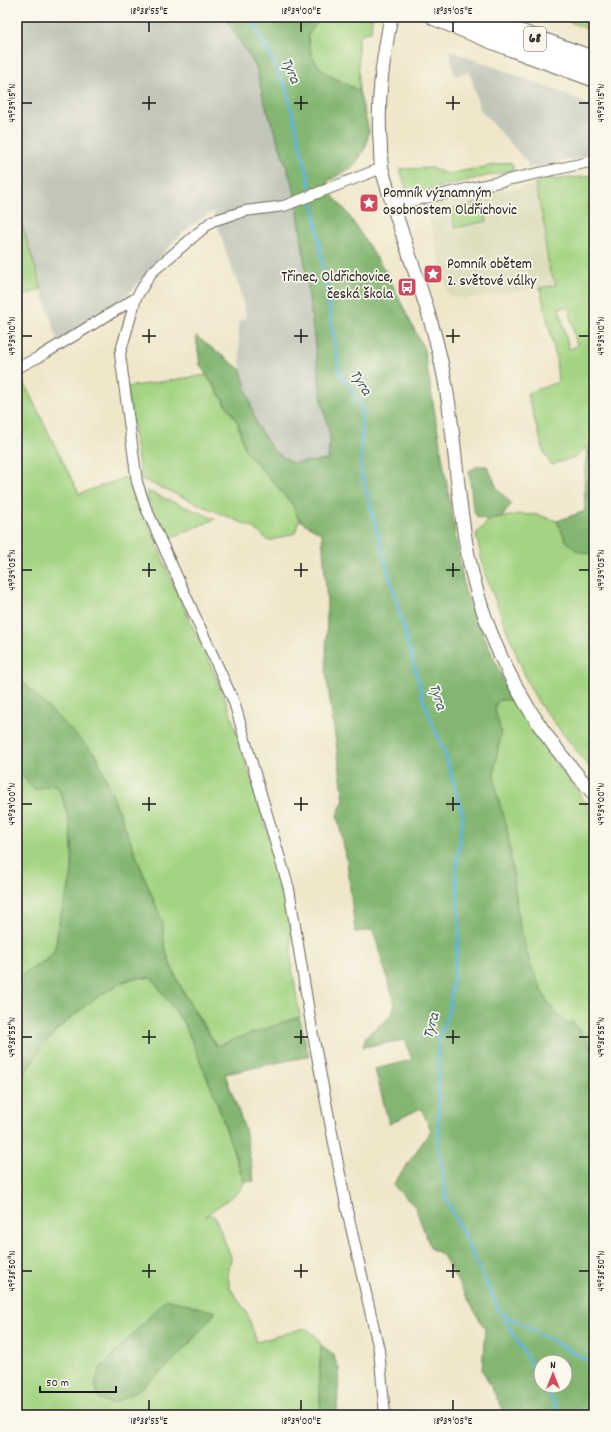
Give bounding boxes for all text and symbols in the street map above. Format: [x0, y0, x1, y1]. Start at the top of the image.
text: 18°38'55"E [130, 5, 168, 19]
text: 18°39'00"E [281, 5, 321, 19]
text: 18°39'05"E [434, 5, 473, 19]
road number: 68 [524, 27, 546, 51]
water label: Tyra [274, 54, 306, 89]
text: 49°39'15"N [6, 84, 20, 122]
text: 49°39'15"N [595, 84, 609, 122]
place label: Pomník významným osobnostem Oldřichovic [383, 183, 517, 222]
place icon: Pomník významným osobnostem Oldřichovic [358, 192, 380, 214]
place label: Pomník obětem 2. světové války [447, 254, 537, 293]
place icon: Pomník obětem 2. světové války [422, 263, 444, 285]
place label: Třinec, Oldřichovice, česká škola [281, 267, 394, 306]
bus stop icon: Třinec, Oldřichovice, česká škola [396, 276, 418, 298]
text: 49°39'10"N [6, 316, 20, 356]
text: 49°39'10"N [595, 316, 609, 356]
water label: Tyra [343, 366, 378, 402]
text: 49°39'05"N [6, 549, 20, 591]
text: 49°39'05"N [595, 549, 609, 591]
water label: Tyra [422, 681, 452, 714]
text: 49°39'00"N [6, 783, 20, 825]
text: 49°39'00"N [595, 783, 609, 825]
water label: Tyra [417, 1009, 447, 1042]
text: 49°38'55"N [6, 1017, 20, 1057]
text: 49°38'55"N [595, 1017, 609, 1057]
text: 49°38'50"N [6, 1250, 20, 1291]
text: 49°38'50"N [595, 1250, 609, 1291]
north arrow [533, 1354, 573, 1394]
text: N [550, 1358, 556, 1374]
scale bar [40, 1368, 116, 1394]
text: 50 m [46, 1375, 69, 1392]
text: 18°38'55"E [130, 1415, 168, 1429]
text: 18°39'00"E [281, 1415, 321, 1429]
text: 18°39'05"E [434, 1415, 473, 1429]

